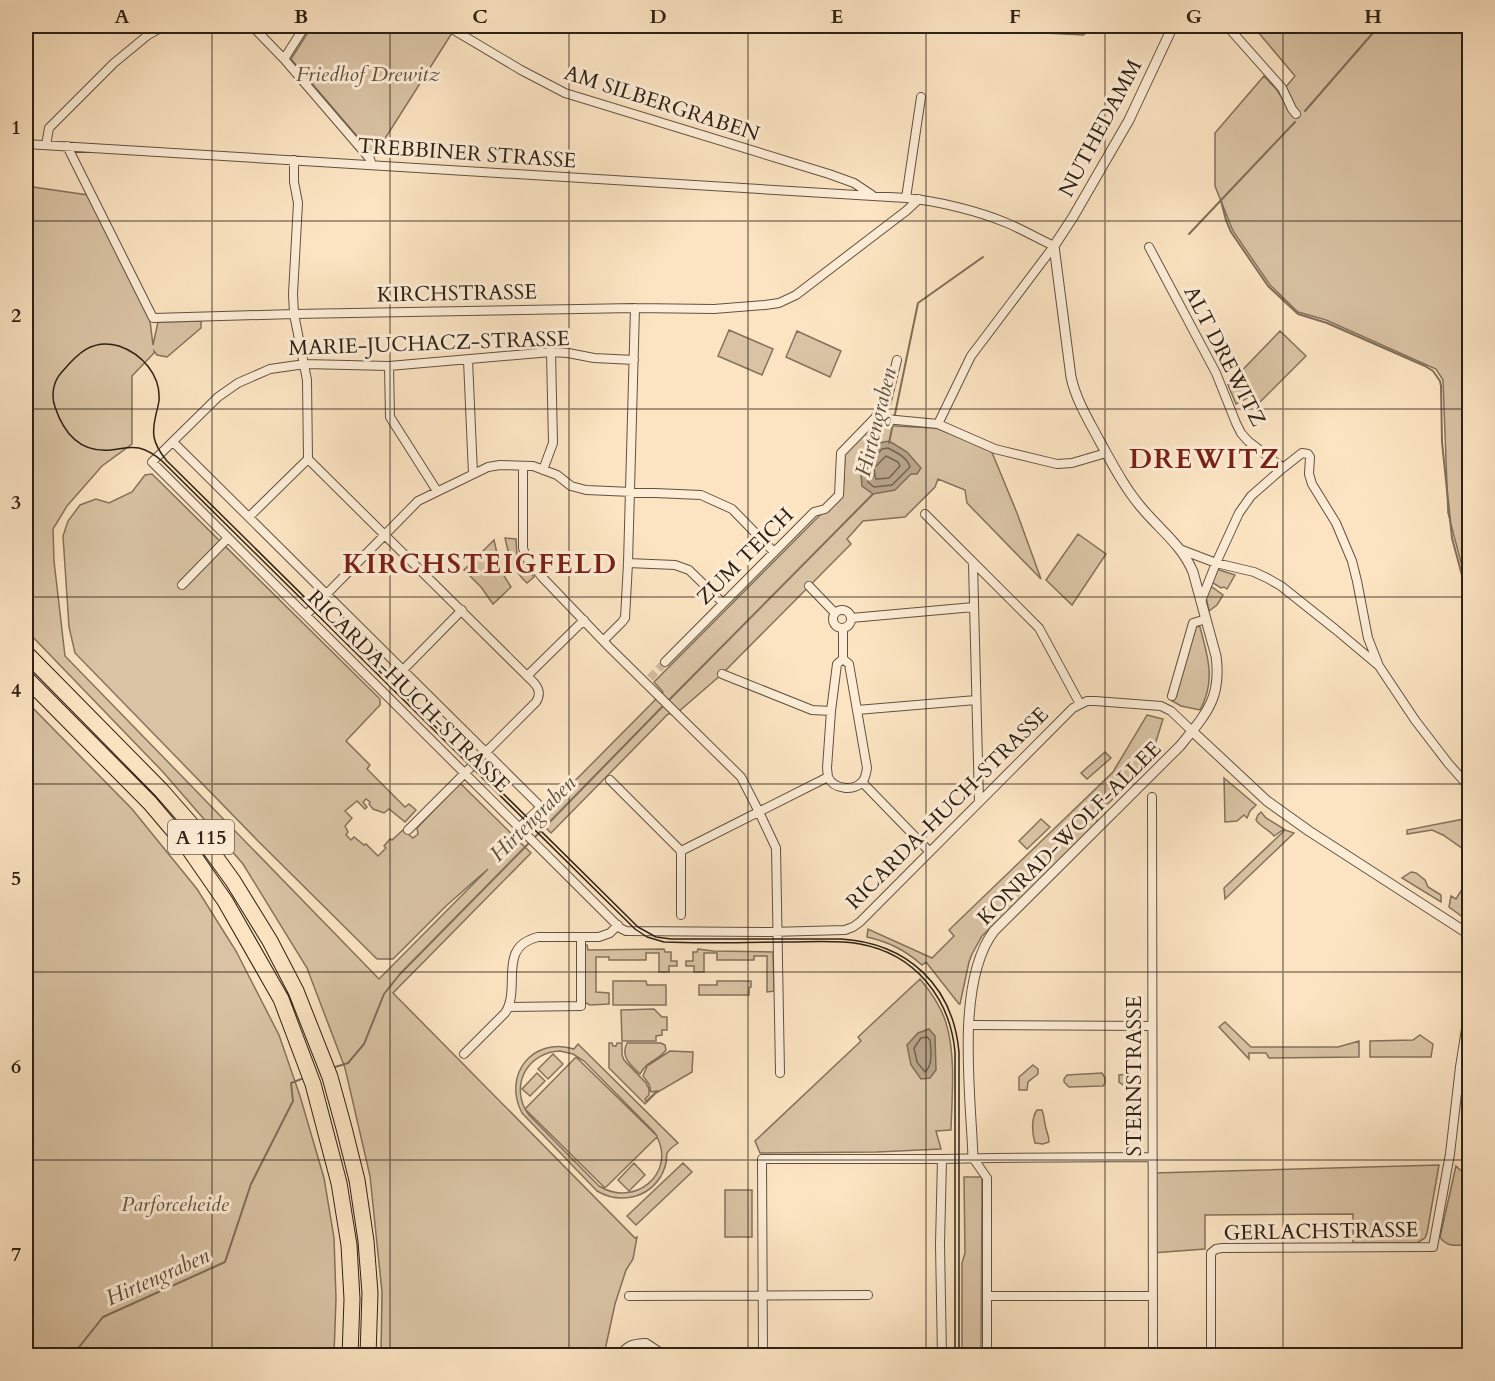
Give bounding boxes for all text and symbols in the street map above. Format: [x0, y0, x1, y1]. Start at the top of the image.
text: A [114, 3, 130, 30]
text: B [294, 3, 308, 30]
text: C [472, 3, 488, 30]
text: D [649, 3, 667, 30]
text: E [831, 3, 843, 30]
text: F [1009, 3, 1021, 30]
text: G [1186, 3, 1202, 30]
text: H [1364, 3, 1382, 30]
street label: NUTHEDAMM [1052, 54, 1149, 202]
street label: AM SILBERGRABEN [560, 58, 763, 149]
park label: Friedhof Drewitz [296, 60, 440, 89]
text: 1 [11, 114, 21, 141]
street label: TREBBINER STRASSE [357, 131, 577, 176]
street label: KIRCHSTRASSE [377, 278, 537, 309]
street label: ALT DREWITZ [1177, 281, 1272, 431]
text: 2 [11, 302, 21, 329]
street label: MARIE-JUCHACZ-STRASSE [288, 324, 570, 363]
water label: Hirtengraben [848, 365, 904, 480]
district label: DREWITZ [1129, 441, 1281, 478]
text: 3 [11, 489, 21, 516]
street label: ZUM TEICH [690, 501, 800, 611]
district label: KIRCHSTEIGFELD [342, 546, 618, 583]
street label: RICARDA-HUCH-STRASSE [301, 584, 516, 799]
text: 4 [11, 677, 21, 704]
street label: RICARDA-HUCH-STRASSE [840, 701, 1055, 916]
street label: KONRAD-WOLF-ALLEE [971, 735, 1168, 932]
water label: Hirtengraben [483, 769, 583, 868]
road number: A 115 [168, 820, 234, 854]
text: 5 [11, 865, 21, 892]
street label: STERNSTRASSE [1120, 996, 1149, 1156]
text: 6 [11, 1053, 21, 1080]
park label: Parforceheide [121, 1190, 230, 1219]
street label: GERLACHSTRASSE [1223, 1215, 1419, 1248]
text: 7 [11, 1241, 21, 1268]
water label: Hirtengraben [101, 1241, 214, 1313]

